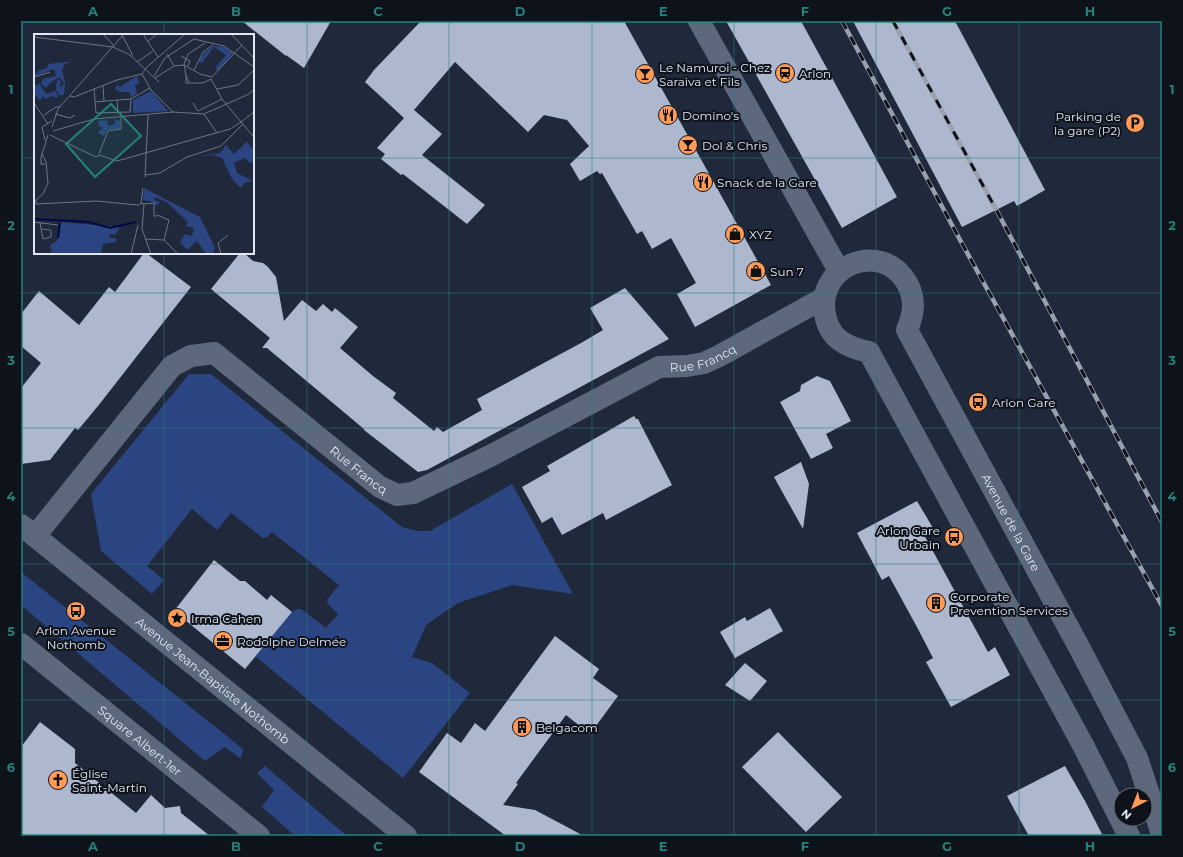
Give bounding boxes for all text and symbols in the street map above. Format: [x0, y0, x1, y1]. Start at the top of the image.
text: A [87, 3, 99, 19]
text: B [231, 3, 241, 19]
text: C [373, 3, 383, 19]
text: D [515, 3, 526, 19]
text: E [659, 3, 668, 19]
text: F [801, 3, 809, 19]
text: G [942, 3, 952, 19]
text: H [1085, 3, 1095, 19]
inset map [34, 34, 254, 254]
place label: Le Namuroi - Chez Saraiva et Fils [659, 60, 770, 89]
station icon: Arlon [774, 62, 796, 84]
bar icon: Le Namuroi - Chez Saraiva et Fils [634, 63, 656, 85]
place label: Arlon [799, 66, 831, 81]
text: 1 [8, 81, 14, 97]
text: 1 [1169, 81, 1175, 97]
restaurant icon: Domino's [657, 104, 679, 126]
place label: Domino's [682, 108, 739, 123]
place label: Parking de la gare (P2) [1054, 109, 1121, 138]
parking icon: Parking de la gare (P2) [1124, 112, 1146, 134]
bar icon: Dol & Chris [677, 134, 699, 156]
place label: Dol & Chris [702, 138, 768, 153]
restaurant icon: Snack de la Gare [692, 171, 714, 193]
place label: Snack de la Gare [717, 175, 817, 190]
text: 2 [7, 217, 15, 233]
text: 2 [1168, 217, 1176, 233]
shop icon: XYZ [724, 223, 746, 245]
place label: XYZ [749, 227, 772, 242]
shop icon: Sun 7 [745, 260, 767, 282]
place label: Sun 7 [770, 264, 804, 279]
street label: Rue Francq [670, 341, 738, 374]
text: 3 [6, 352, 15, 368]
text: 3 [1167, 352, 1176, 368]
bus stop icon: Arlon Gare [967, 391, 989, 413]
place label: Arlon Gare [992, 395, 1056, 410]
street label: Rue Francq [327, 442, 390, 497]
street label: Avenue de la Gare [979, 471, 1044, 574]
text: 4 [7, 488, 16, 504]
text: 4 [1168, 488, 1177, 504]
place label: Arlon Gare Urbain [876, 523, 940, 552]
bus stop icon: Arlon Gare Urbain [943, 526, 965, 548]
place label: Corporate Prevention Services [950, 589, 1068, 618]
building icon: Corporate Prevention Services [925, 592, 947, 614]
bus stop icon: Arlon Avenue Nothomb [65, 600, 87, 622]
place icon: Irma Cahen [166, 607, 188, 629]
place label: Irma Cahen [191, 611, 261, 626]
street label: Avenue Jean-Baptiste Nothomb [133, 614, 293, 747]
text: 5 [7, 623, 15, 639]
place label: Arlon Avenue Nothomb [36, 623, 116, 652]
text: 5 [1168, 623, 1176, 639]
office icon: Rodolphe Delmée [212, 630, 234, 652]
place label: Rodolphe Delmée [237, 634, 346, 649]
street label: Square Albert-1er [95, 702, 185, 779]
building icon: Belgacom [511, 716, 533, 738]
place label: Belgacom [536, 720, 598, 735]
text: 6 [7, 759, 16, 775]
text: 6 [1168, 759, 1177, 775]
place label: Église Saint-Martin [72, 766, 147, 795]
church icon: Église Saint-Martin [47, 769, 69, 791]
north arrow [1113, 787, 1153, 827]
text: N [1118, 806, 1134, 823]
text: A [87, 838, 99, 854]
text: B [231, 838, 241, 854]
text: C [373, 838, 383, 854]
text: D [515, 838, 526, 854]
text: E [659, 838, 668, 854]
text: F [801, 838, 809, 854]
text: G [942, 838, 952, 854]
text: H [1085, 838, 1095, 854]

